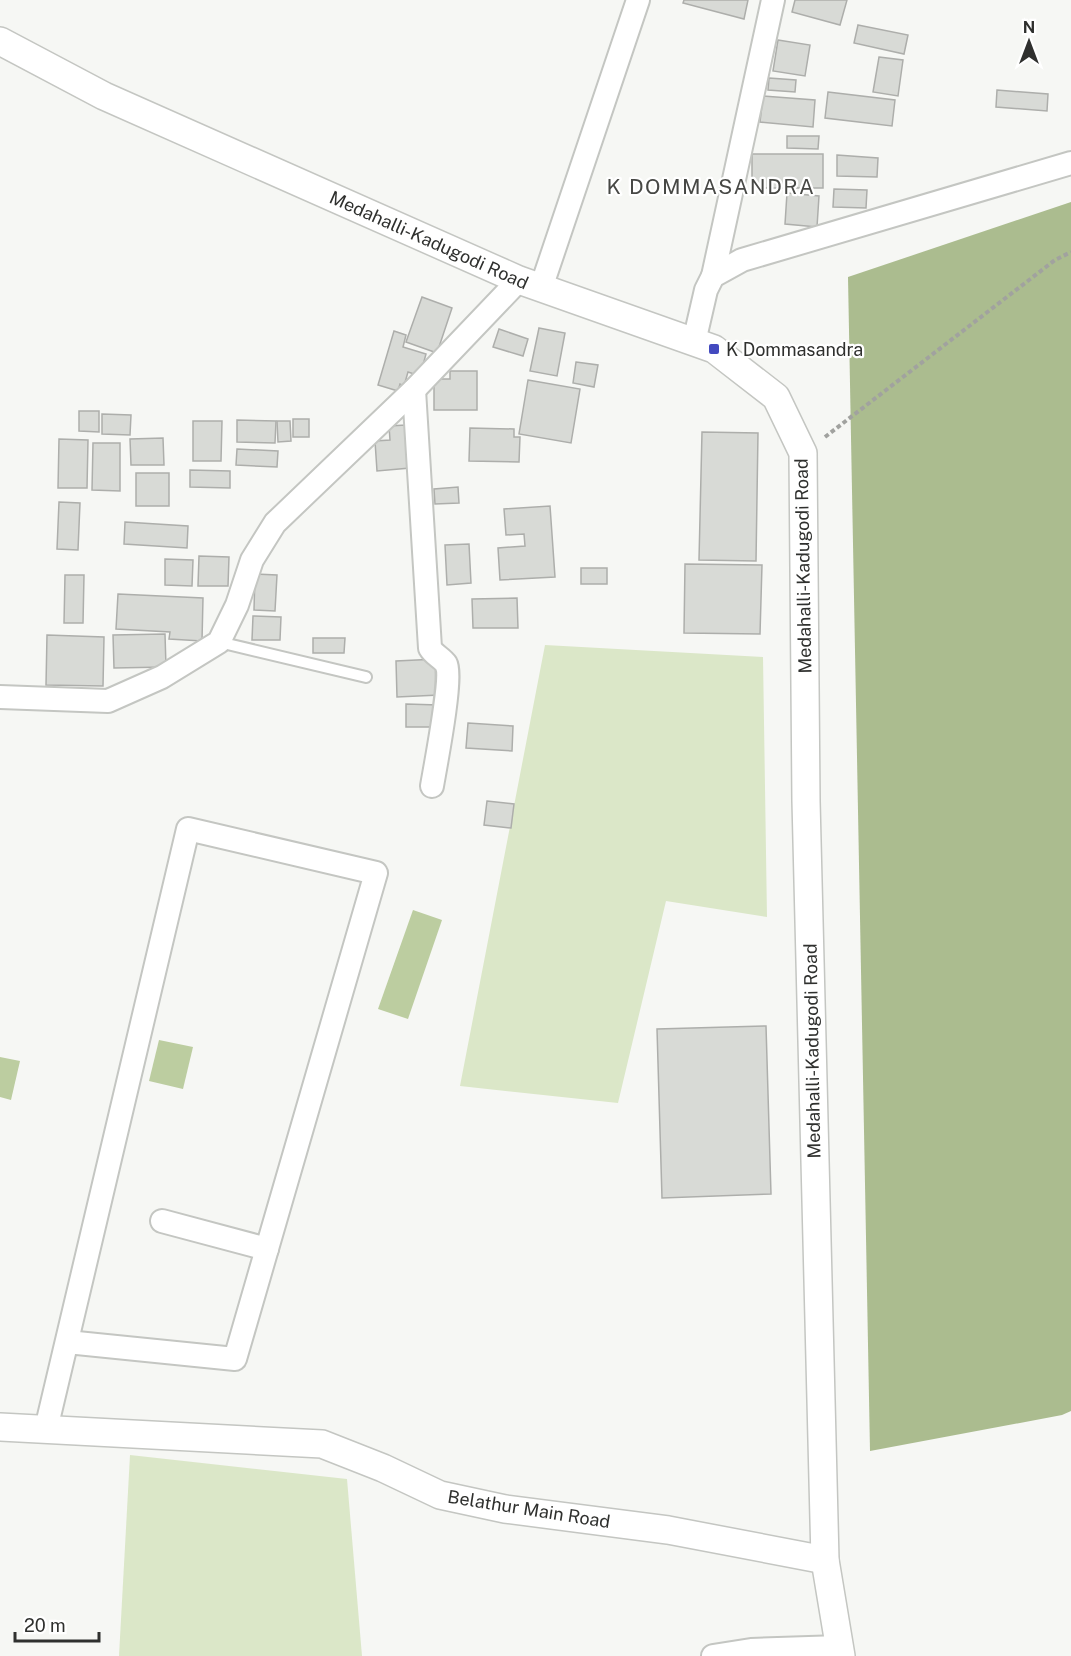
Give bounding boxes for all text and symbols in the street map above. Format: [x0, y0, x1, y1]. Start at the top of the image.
north arrow [999, 12, 1059, 72]
text: N [1023, 18, 1035, 37]
district label: K DOMMASANDRA [607, 174, 815, 199]
street label: Medahalli-Kadugodi Road [326, 187, 532, 293]
place label: K Dommasandra [726, 339, 863, 360]
marker: K Dommasandra [707, 342, 721, 356]
street label: Medahalli-Kadugodi Road [791, 458, 815, 674]
street label: Medahalli-Kadugodi Road [800, 943, 824, 1159]
street label: Belathur Main Road [446, 1486, 612, 1532]
scale bar [15, 1605, 99, 1643]
text: 20 m [24, 1615, 66, 1636]

